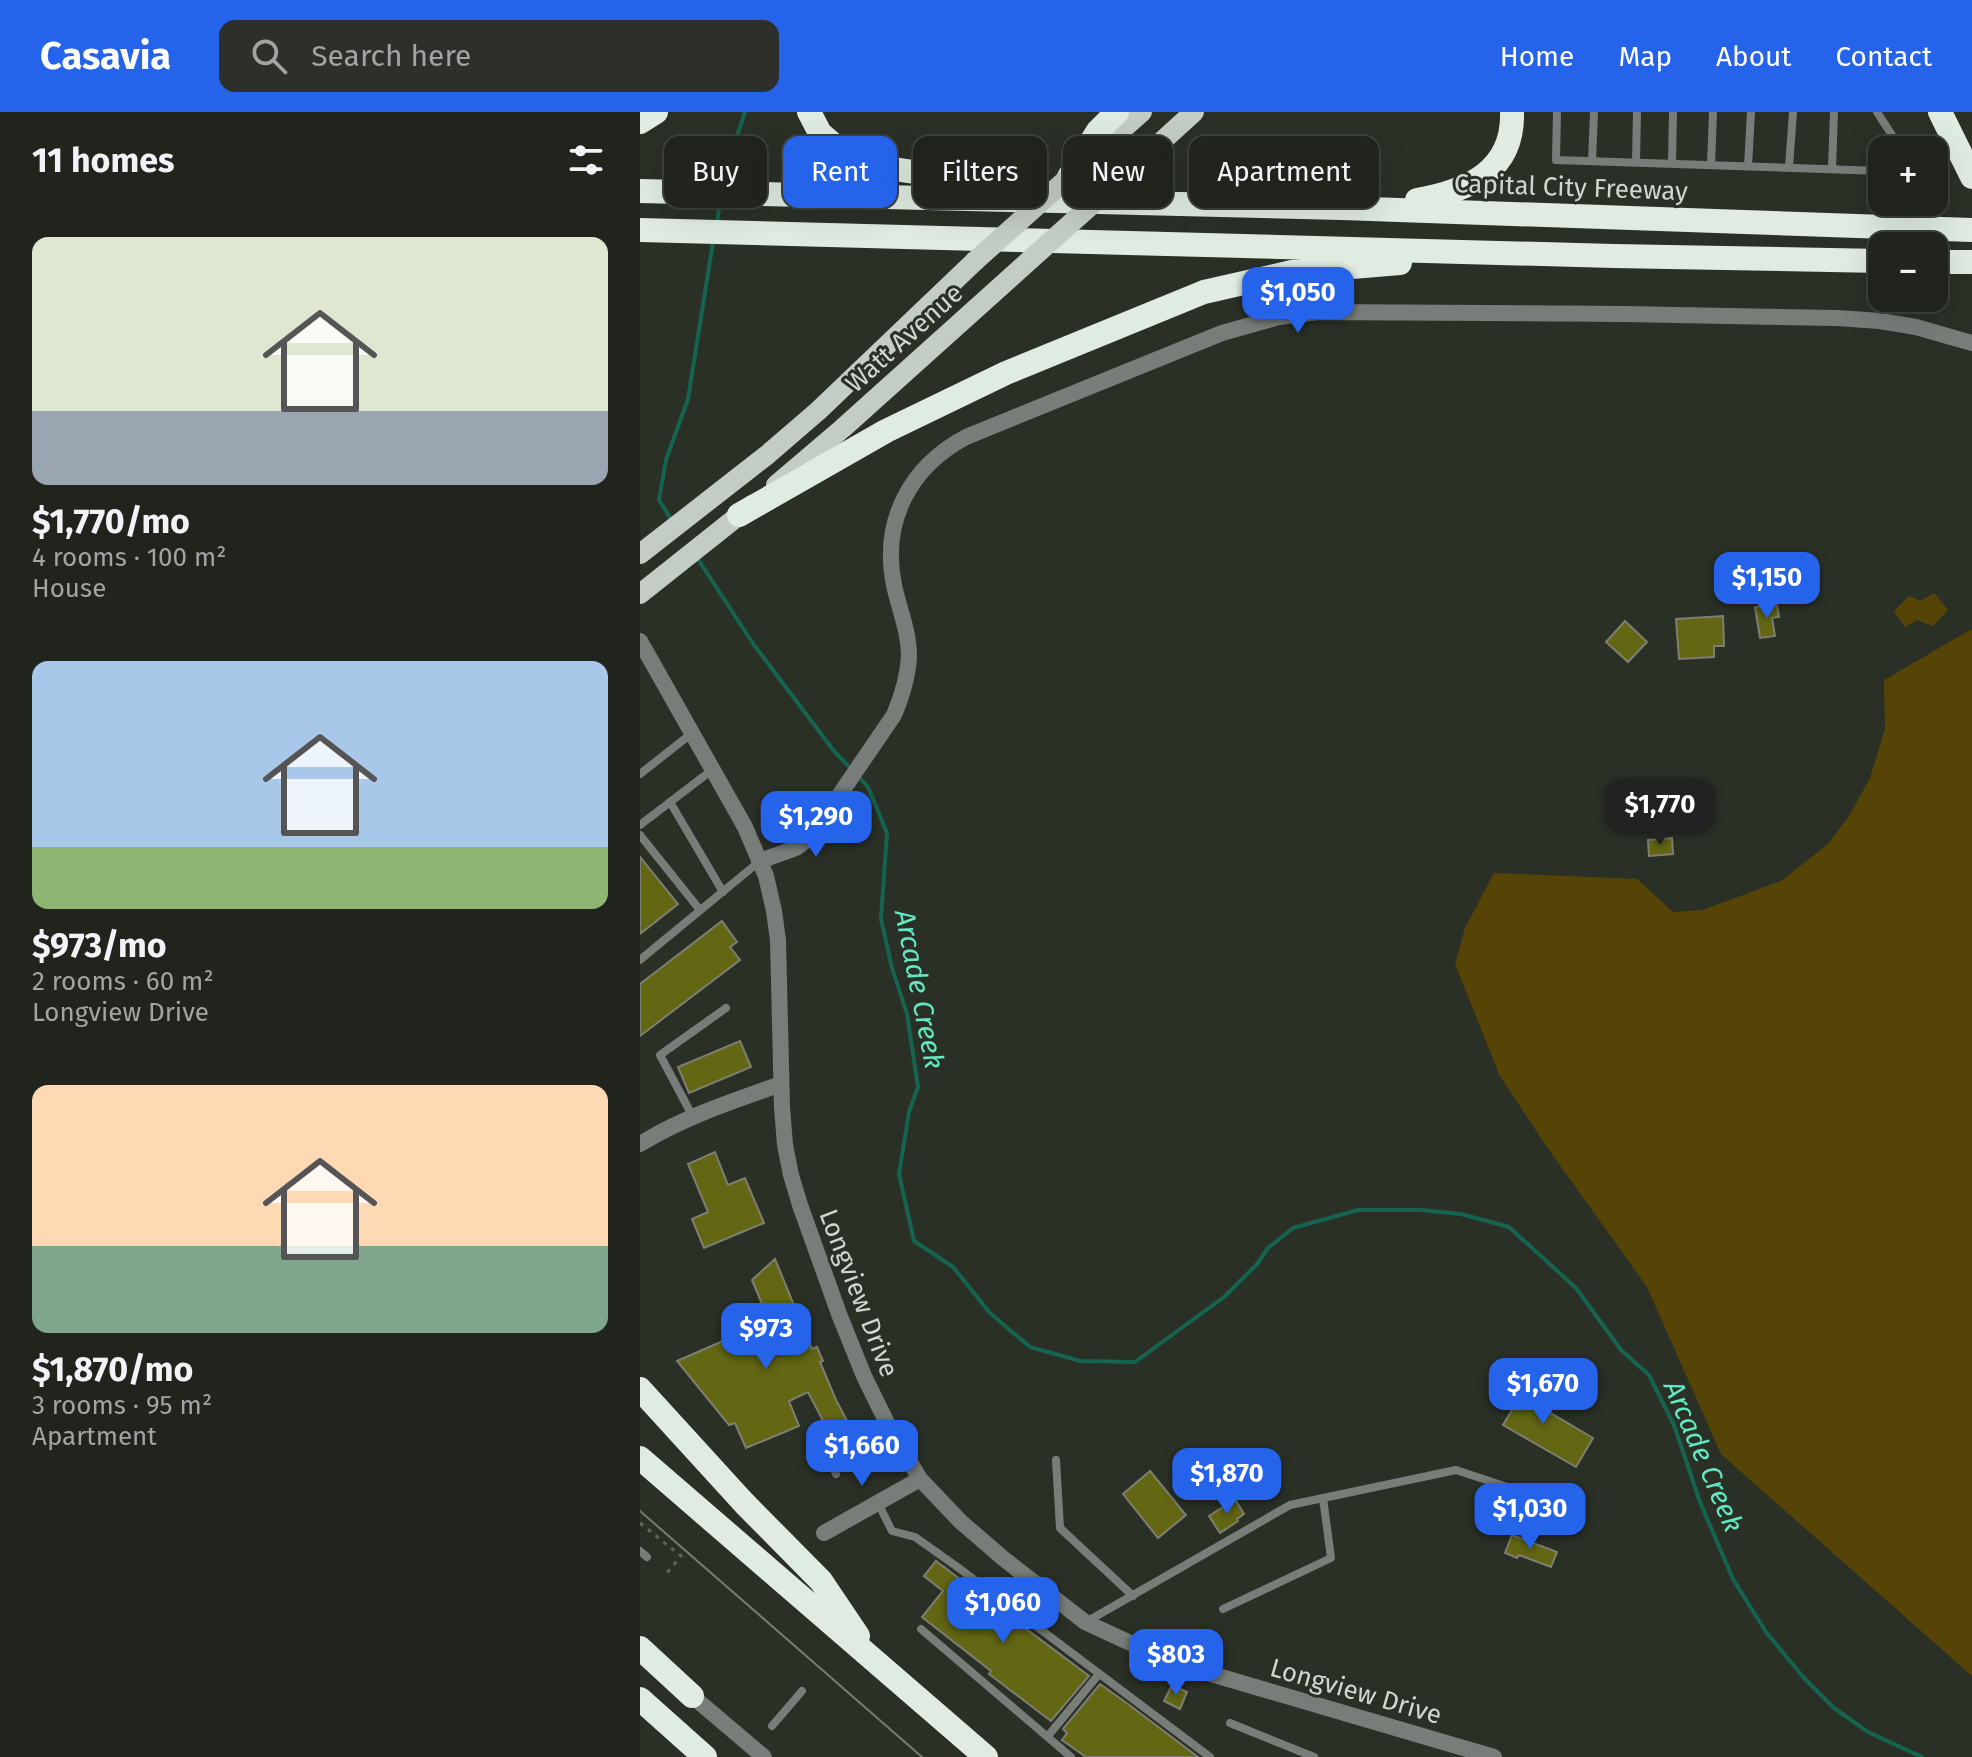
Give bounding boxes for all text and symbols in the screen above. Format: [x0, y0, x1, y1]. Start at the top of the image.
search box [219, 20, 779, 92]
text: Casavia [40, 33, 171, 79]
icon: search [247, 34, 291, 78]
text: Search here [311, 38, 471, 74]
text: Home [1500, 40, 1574, 73]
text: Map [1618, 40, 1672, 73]
text: About [1716, 40, 1791, 73]
text: Contact [1835, 40, 1932, 73]
chip: Buy [664, 136, 767, 208]
chip: Rent [783, 136, 897, 208]
chip: Filters [913, 136, 1047, 208]
chip: New [1063, 136, 1173, 208]
chip: Apartment [1189, 136, 1379, 208]
map controls [1868, 136, 1948, 312]
button: + [1868, 136, 1948, 216]
icon: filters [564, 138, 608, 182]
text: 11 homes [32, 140, 174, 181]
street label: Capital City Freeway [1454, 168, 1689, 207]
button: − [1868, 232, 1948, 312]
pin: $1,050 [1233, 267, 1363, 335]
text: $1,050 [1260, 277, 1336, 308]
street label: Watt Avenue [839, 278, 969, 399]
icon: home [248, 289, 392, 433]
text: $1,770/mo [32, 501, 190, 542]
text: 4 rooms · 100 m² [32, 542, 227, 573]
pin: $1,150 [1702, 552, 1832, 620]
text: $1,150 [1732, 562, 1802, 593]
text: House [32, 573, 106, 604]
icon: home [248, 713, 392, 857]
pin: $1,770 [1595, 779, 1725, 847]
text: $1,770 [1625, 789, 1695, 820]
pin: $1,290 [751, 791, 881, 859]
text: $1,290 [779, 801, 853, 832]
water label: Arcade Creek [888, 906, 951, 1072]
text: $973/mo [32, 925, 167, 966]
text: 2 rooms · 60 m² [32, 966, 214, 997]
text: Longview Drive [32, 997, 209, 1028]
icon: home [248, 1137, 392, 1281]
street label: Longview Drive [812, 1205, 905, 1381]
pin: $973 [719, 1303, 813, 1371]
text: $973 [739, 1313, 793, 1344]
text: $1,870/mo [32, 1349, 193, 1390]
pin: $1,670 [1478, 1358, 1608, 1426]
text: $1,670 [1507, 1368, 1579, 1399]
water label: Arcade Creek [1656, 1375, 1750, 1537]
text: 3 rooms · 95 m² [32, 1390, 212, 1421]
pin: $1,660 [797, 1420, 927, 1488]
text: Apartment [32, 1421, 157, 1452]
text: $1,660 [824, 1430, 900, 1461]
pin: $1,870 [1162, 1448, 1292, 1516]
text: $1,870 [1190, 1458, 1264, 1489]
pin: $1,030 [1465, 1483, 1595, 1551]
text: $1,030 [1493, 1493, 1567, 1524]
pin: $1,060 [938, 1577, 1068, 1645]
text: $1,060 [965, 1587, 1041, 1618]
pin: $803 [1129, 1629, 1223, 1697]
text: $803 [1147, 1639, 1205, 1670]
street label: Longview Drive [1266, 1652, 1445, 1731]

